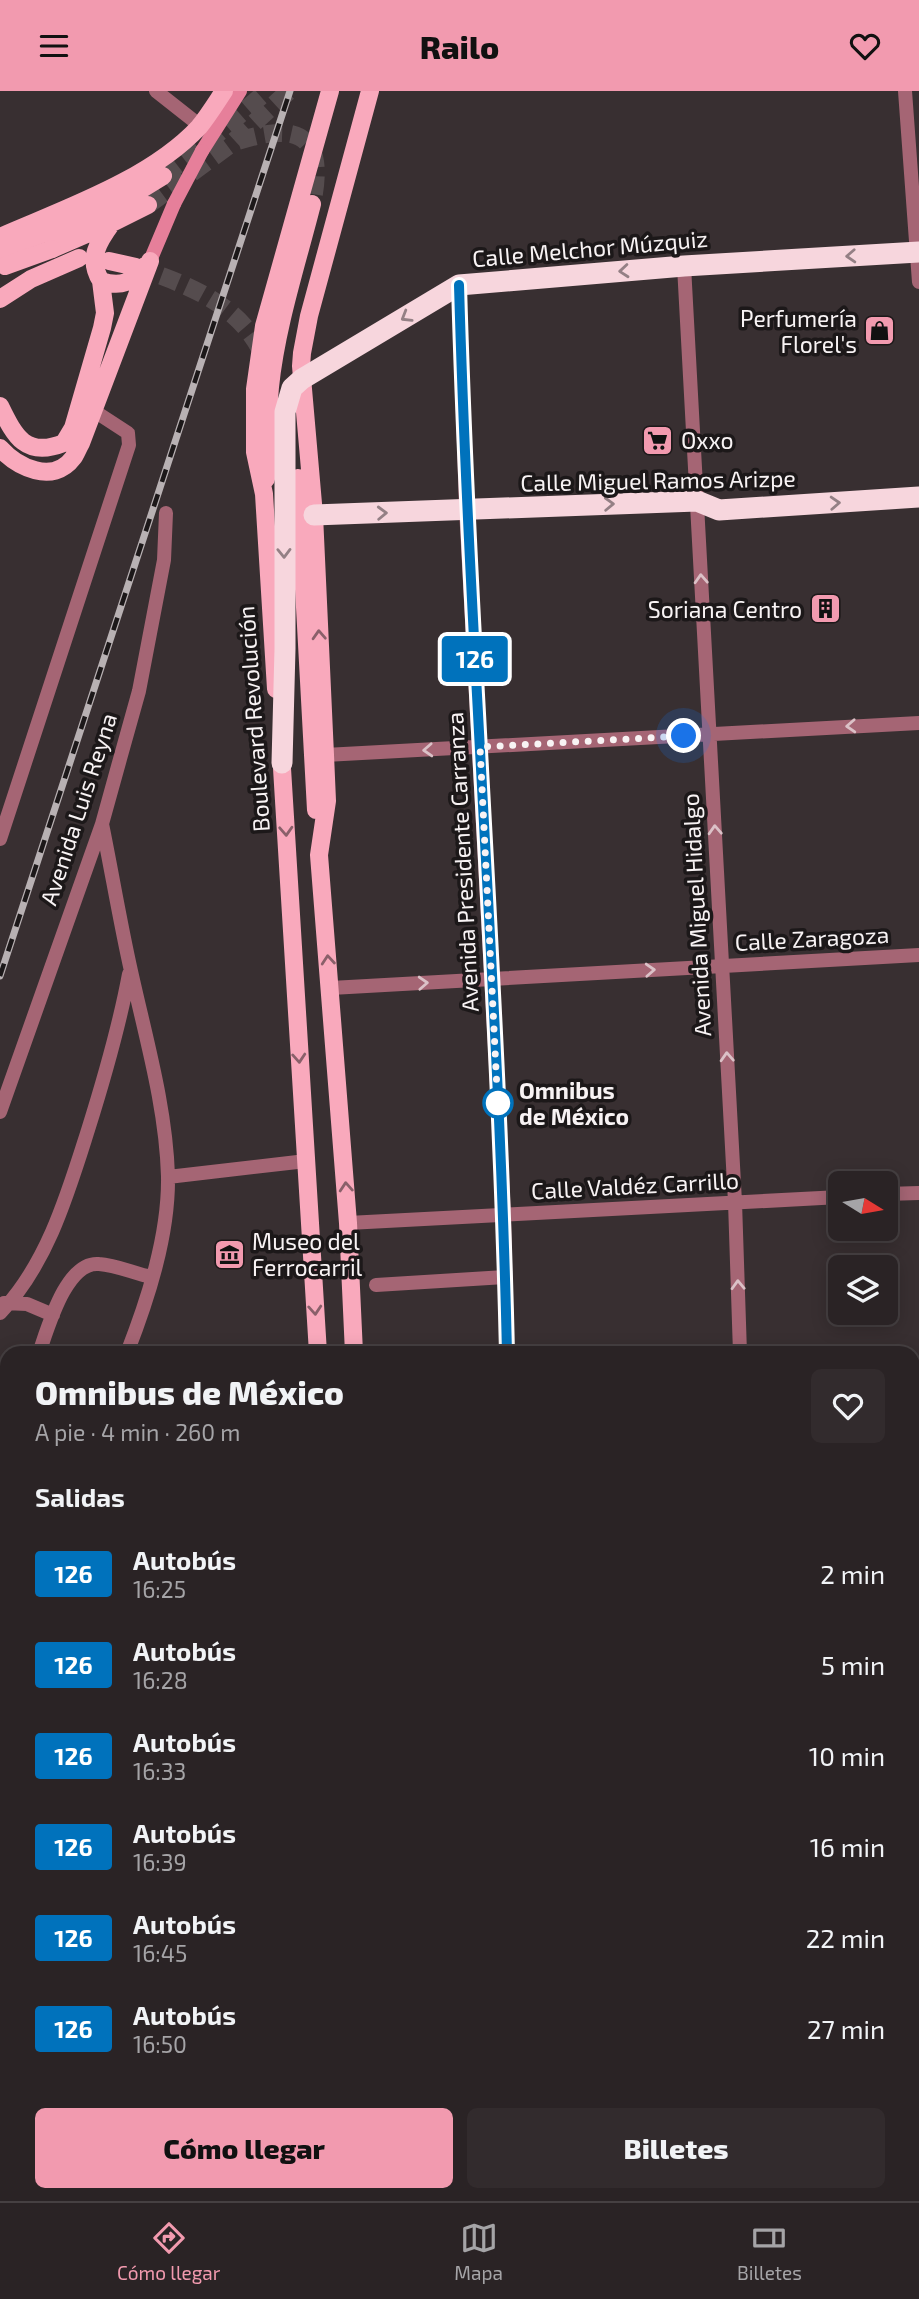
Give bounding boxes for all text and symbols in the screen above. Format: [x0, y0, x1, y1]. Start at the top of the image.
icon: menu [35, 27, 73, 65]
text: Railo [420, 27, 499, 65]
icon: heart [846, 27, 884, 65]
street label: Calle Melchor Múzquiz [471, 224, 709, 272]
one-way arrow [845, 248, 856, 263]
one-way arrow [618, 263, 629, 278]
place label: Perfumería Florel's [740, 304, 857, 358]
one-way arrow [400, 309, 413, 322]
shop icon: Perfumería Florel's [863, 314, 897, 348]
supermarket icon: Oxxo [641, 423, 675, 457]
place label: Oxxo [681, 426, 733, 454]
street label: Calle Miguel Ramos Arizpe [520, 464, 796, 496]
one-way arrow [830, 496, 841, 511]
one-way arrow [604, 497, 615, 512]
one-way arrow [377, 505, 388, 520]
one-way arrow [276, 549, 292, 559]
one-way arrow [694, 573, 709, 584]
building icon: Soriana Centro [808, 592, 842, 626]
place label: Soriana Centro [648, 595, 802, 623]
street label: Boulevard Revolución [231, 605, 275, 833]
one-way arrow [312, 630, 327, 641]
line badge: 126 [435, 636, 515, 682]
text: 126 [456, 644, 494, 673]
street label: Avenida Luis Reyna [34, 709, 122, 909]
street label: Avenida Presidente Carranza [440, 711, 484, 1013]
your location [666, 718, 701, 753]
one-way arrow [845, 719, 856, 734]
one-way arrow [422, 742, 433, 757]
street label: Avenida Miguel Hidalgo [676, 793, 716, 1037]
one-way arrow [707, 824, 722, 835]
one-way arrow [278, 826, 293, 837]
street label: Calle Zaragoza [734, 920, 890, 956]
one-way arrow [321, 954, 336, 965]
one-way arrow [645, 963, 656, 978]
one-way arrow [418, 976, 429, 991]
one-way arrow [720, 1052, 735, 1063]
one-way arrow [291, 1053, 306, 1064]
place label: Omnibus de México [519, 1076, 629, 1130]
marker: Omnibus de México [483, 1088, 513, 1118]
street label: Calle Valdéz Carrillo [530, 1166, 740, 1204]
north arrow [828, 1171, 898, 1241]
map controls [828, 1171, 898, 1325]
one-way arrow [339, 1181, 354, 1192]
place label: Museo del Ferrocarril [252, 1227, 363, 1281]
museum icon: Museo del Ferrocarril [212, 1237, 246, 1271]
button: layers [828, 1255, 898, 1325]
one-way arrow [730, 1279, 745, 1290]
one-way arrow [308, 1304, 323, 1315]
button: heart [811, 1369, 885, 1443]
text: Omnibus de México [35, 1372, 344, 1412]
text: A pie · 4 min · 260 m [35, 1418, 240, 1446]
text: Salidas [35, 1481, 125, 1512]
text: Autobús [133, 1544, 236, 1575]
text: 2 min [820, 1558, 885, 1589]
text: 126 [54, 1559, 93, 1588]
text: 16:25 [133, 1575, 186, 1603]
text: Autobús [133, 1635, 236, 1666]
text: 5 min [821, 1649, 885, 1680]
text: 126 [54, 1650, 93, 1679]
text: 16:28 [133, 1666, 188, 1694]
text: Autobús [133, 1726, 236, 1757]
text: 10 min [809, 1740, 885, 1771]
text: 126 [54, 1741, 93, 1770]
text: 16:33 [133, 1757, 186, 1785]
text: Autobús [133, 1817, 236, 1848]
text: 16 min [810, 1831, 885, 1862]
text: 126 [54, 1832, 93, 1861]
text: 16:39 [133, 1848, 187, 1876]
text: Autobús [133, 1908, 236, 1939]
text: 22 min [806, 1922, 885, 1953]
text: 126 [54, 1923, 93, 1952]
text: 16:45 [133, 1939, 187, 1967]
text: Autobús [133, 1999, 236, 2030]
text: 27 min [807, 2013, 885, 2044]
text: 126 [54, 2014, 93, 2043]
text: 16:50 [133, 2030, 187, 2058]
button: Cómo llegar [35, 2108, 453, 2188]
button: Billetes [467, 2108, 885, 2188]
tab: Cómo llegar [117, 2219, 220, 2284]
tab: Mapa [454, 2219, 503, 2284]
tab: Billetes [737, 2219, 802, 2284]

